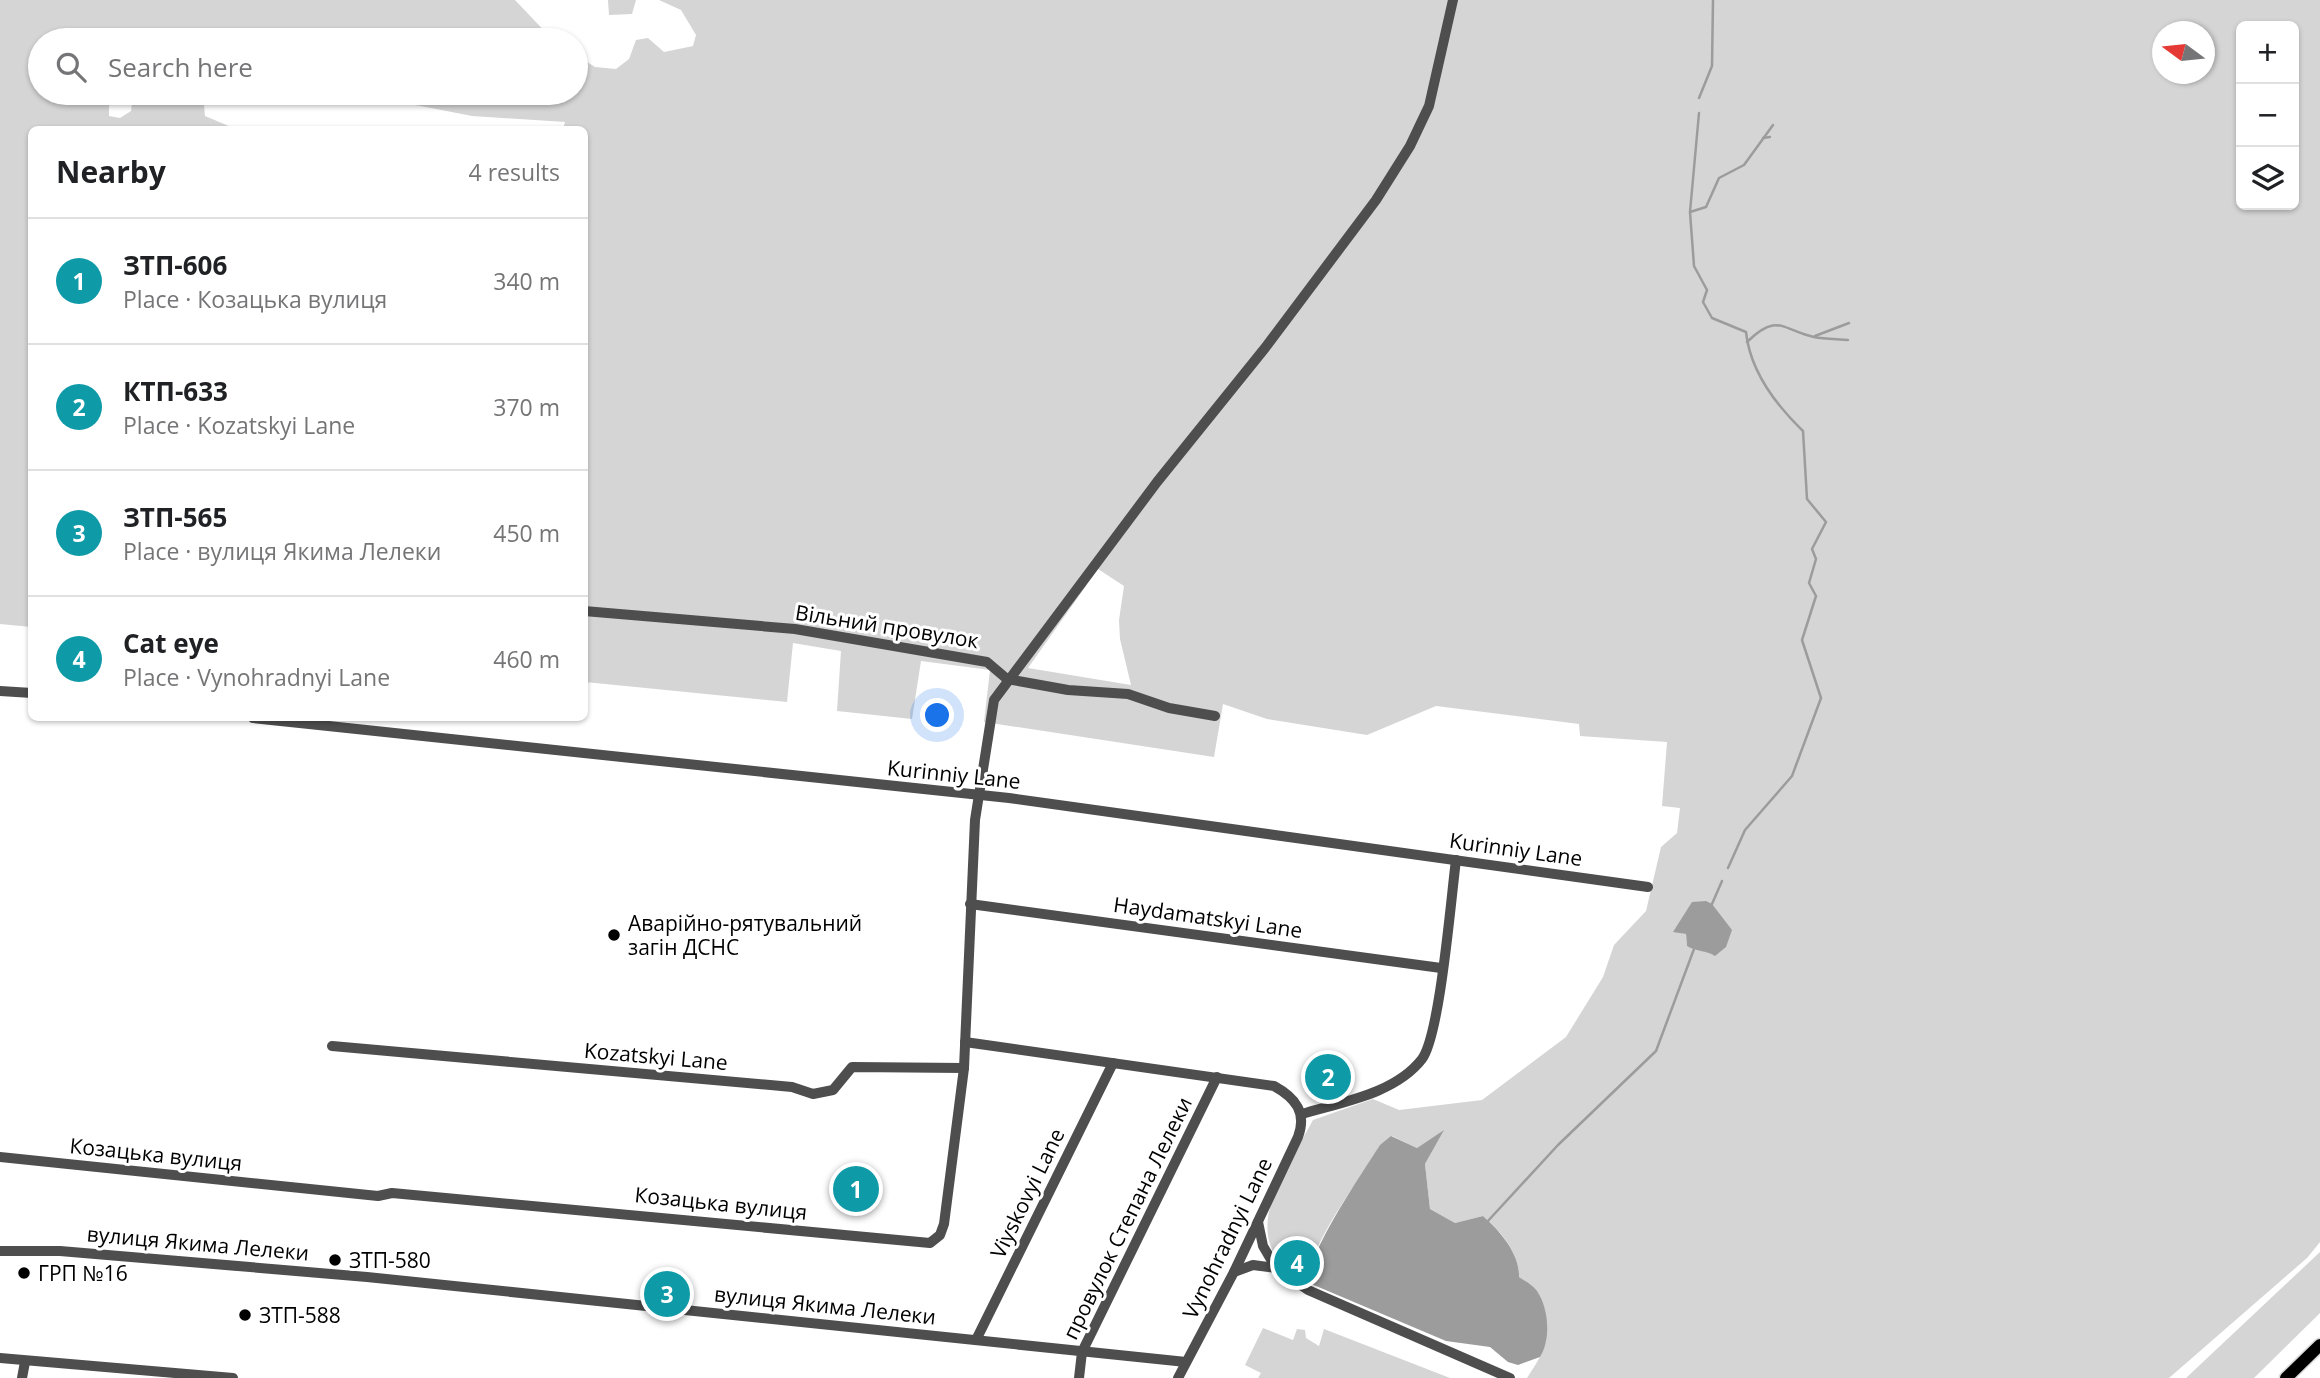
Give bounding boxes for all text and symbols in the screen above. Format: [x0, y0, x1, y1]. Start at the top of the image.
north arrow [2152, 21, 2215, 84]
map controls [2236, 21, 2299, 210]
button: + [2236, 21, 2299, 84]
search box [28, 28, 588, 105]
icon: search [52, 48, 90, 86]
text: Search here [108, 49, 253, 85]
button: − [2236, 84, 2299, 147]
button: layers [2236, 147, 2299, 210]
text: Nearby [56, 151, 166, 192]
text: 4 results [469, 156, 560, 188]
text: ЗТП-606 [123, 247, 227, 283]
text: 1 [72, 265, 86, 297]
text: 340 m [493, 265, 560, 297]
text: Place · Козацька вулиця [123, 283, 387, 315]
text: КТП-633 [123, 373, 228, 409]
text: 2 [72, 391, 86, 423]
text: 370 m [493, 391, 560, 423]
text: Place · Kozatskyi Lane [123, 409, 355, 441]
text: ЗТП-565 [123, 499, 227, 535]
text: 3 [72, 517, 86, 549]
text: 450 m [493, 517, 560, 549]
text: Place · вулиця Якима Лелеки [123, 535, 441, 567]
street label: Вільний провулок [793, 598, 981, 654]
text: Cat eye [123, 625, 219, 661]
text: 4 [72, 643, 86, 675]
text: 460 m [493, 643, 560, 675]
text: Place · Vynohradnyi Lane [123, 661, 390, 693]
your location [920, 698, 954, 732]
street label: Kurinniy Lane [886, 753, 1022, 795]
street label: Kurinniy Lane [1448, 826, 1584, 872]
street label: Haydamatskyi Lane [1112, 890, 1304, 944]
place label: Аварійно-рятувальний загін ДСНС [628, 909, 862, 961]
marker: Аварійно-рятувальний загін ДСНС [606, 927, 622, 943]
street label: Kozatskyi Lane [583, 1036, 729, 1076]
pin: 2 [1305, 1051, 1351, 1103]
street label: провулок Степана Лелеки [1056, 1092, 1198, 1344]
street label: Viyskovyi Lane [983, 1123, 1071, 1263]
street label: Козацька вулиця [68, 1131, 244, 1177]
street label: Vynohradnyi Lane [1176, 1153, 1278, 1323]
pin: 1 [833, 1163, 879, 1215]
street label: Козацька вулиця [633, 1180, 809, 1226]
street label: вулиця Якима Лелеки [86, 1219, 310, 1267]
pin: 4 [1274, 1237, 1320, 1289]
place label: ЗТП-580 [349, 1246, 431, 1274]
marker: ЗТП-580 [327, 1252, 343, 1268]
place label: ГРП №16 [38, 1259, 128, 1287]
marker: ГРП №16 [16, 1265, 32, 1281]
pin: 3 [644, 1268, 690, 1320]
street label: вулиця Якима Лелеки [713, 1279, 937, 1331]
place label: ЗТП-588 [259, 1301, 341, 1329]
marker: ЗТП-588 [237, 1307, 253, 1323]

